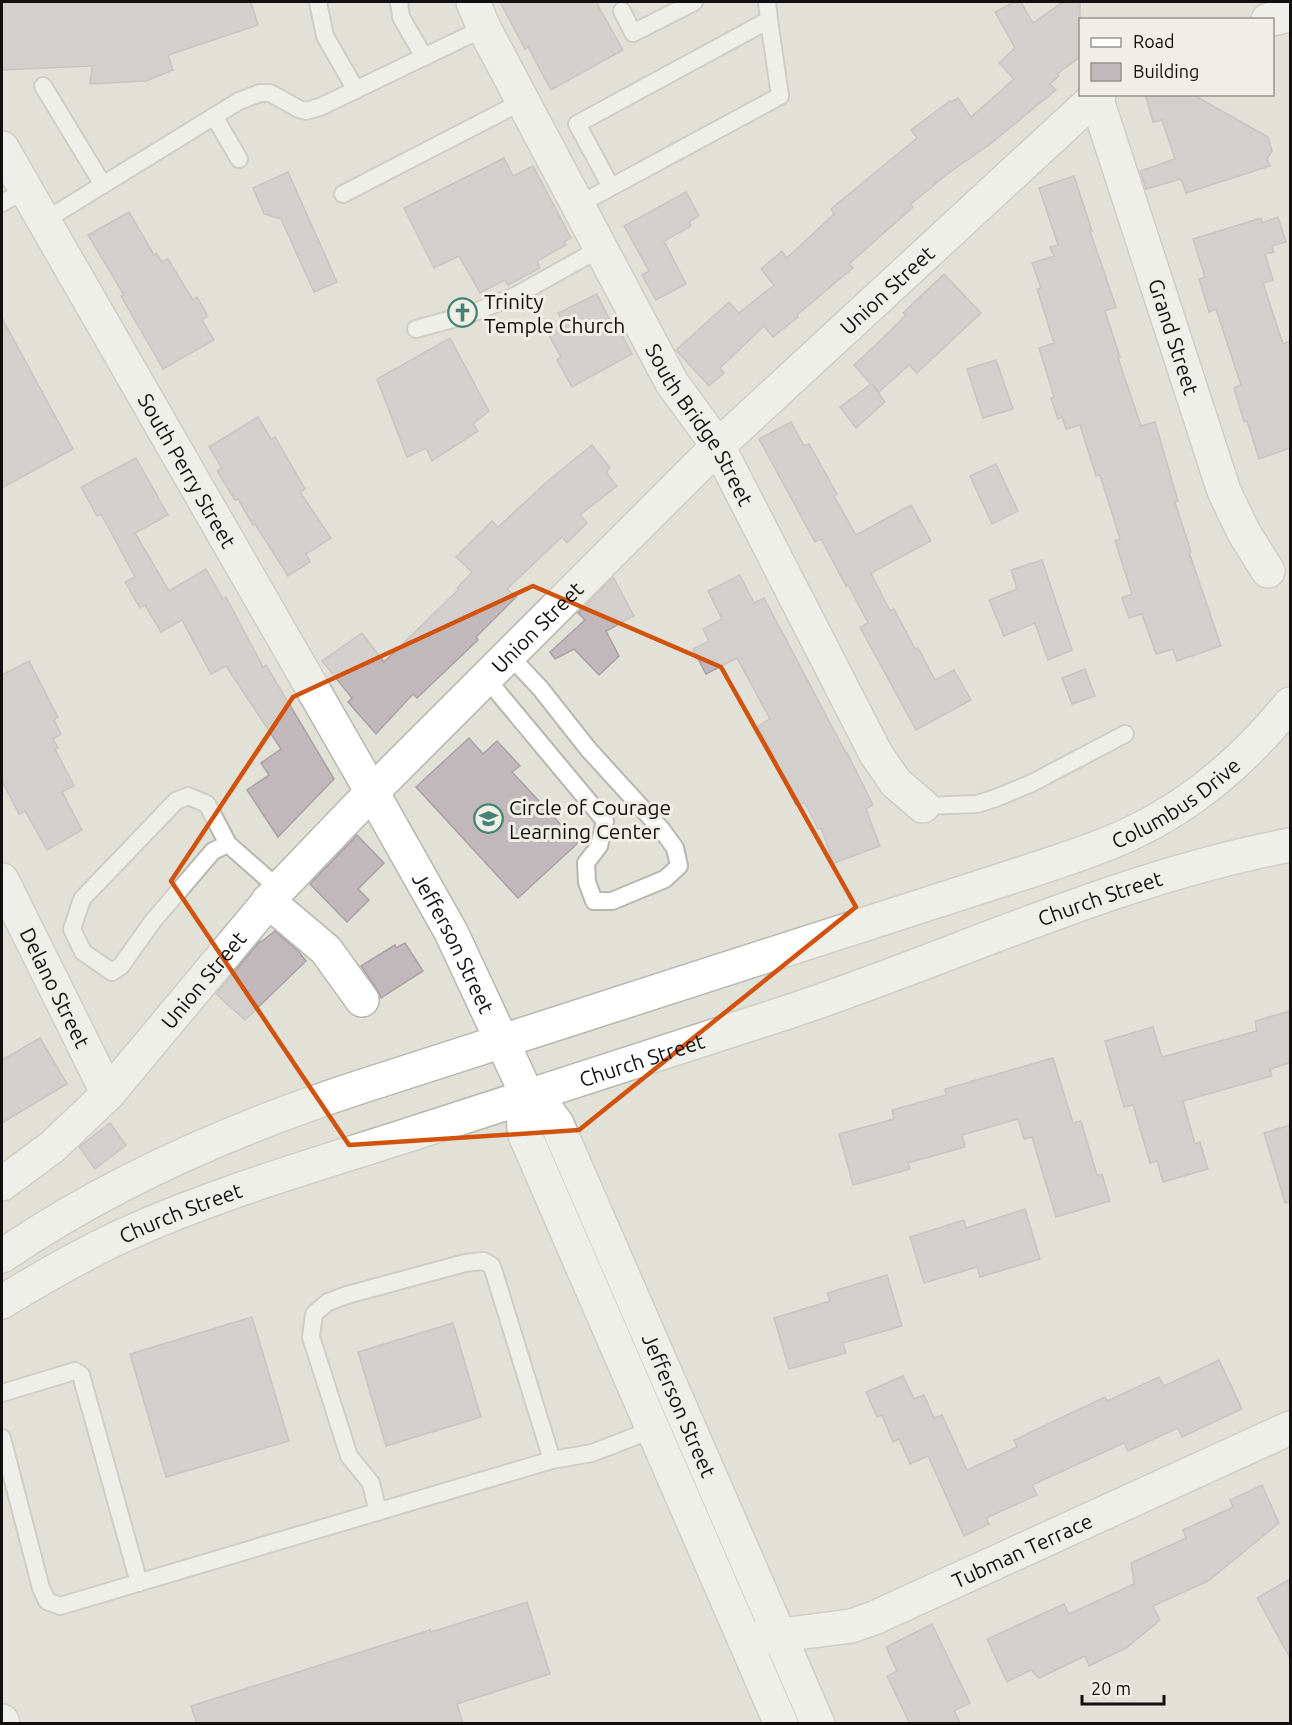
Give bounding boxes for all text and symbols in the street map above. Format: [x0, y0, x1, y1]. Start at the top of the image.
legend [1079, 18, 1274, 96]
text: Road [1133, 31, 1175, 51]
text: Building [1133, 61, 1199, 81]
street label: Union Street [835, 241, 939, 339]
street label: Grand Street [1144, 276, 1204, 398]
place label: Trinity Temple Church [484, 289, 625, 337]
church icon: Trinity Temple Church [447, 297, 479, 329]
street label: South Bridge Street [641, 339, 758, 509]
street label: South Perry Street [134, 389, 241, 552]
street label: Union Street [486, 576, 588, 678]
street label: Columbus Drive [1108, 753, 1245, 853]
place label: Circle of Courage Learning Center [509, 795, 671, 843]
school or university icon: Circle of Courage Learning Center [472, 803, 504, 835]
street label: Church Street [1034, 866, 1165, 931]
street label: Jefferson Street [408, 868, 499, 1017]
street label: Delano Street [16, 924, 95, 1051]
street label: Union Street [156, 926, 251, 1033]
street label: Church Street [576, 1028, 707, 1091]
street label: Church Street [115, 1178, 245, 1248]
street label: Jefferson Street [637, 1329, 721, 1481]
street label: Tubman Terrace [948, 1508, 1096, 1593]
scale bar [1082, 1668, 1164, 1706]
text: 20 m [1091, 1678, 1131, 1698]

